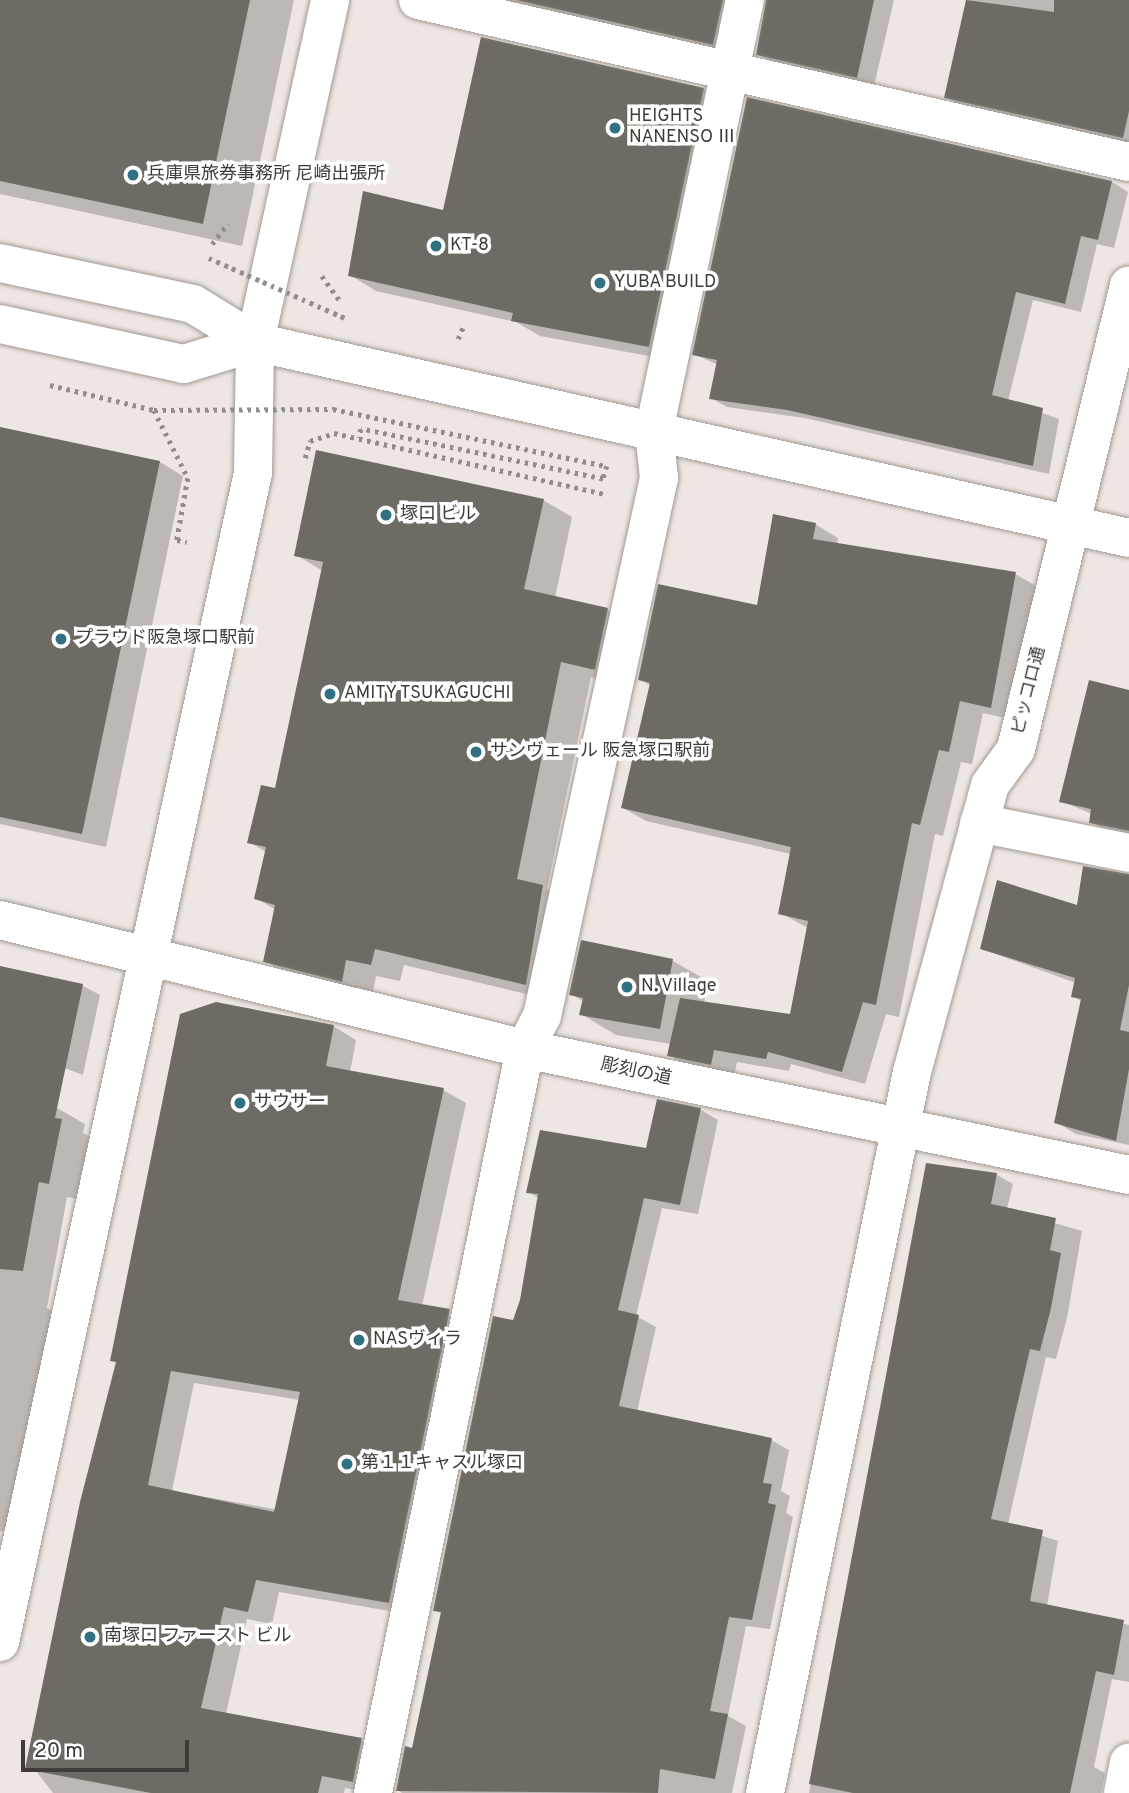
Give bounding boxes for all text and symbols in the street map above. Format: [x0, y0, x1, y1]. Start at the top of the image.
place label: HEIGHTS NANENSO Ⅲ [629, 107, 735, 150]
marker: HEIGHTS NANENSO Ⅲ [607, 120, 623, 136]
place label: 兵庫県旅券事務所 尼崎出張所 [147, 164, 385, 186]
marker: 兵庫県旅券事務所 尼崎出張所 [125, 167, 141, 183]
place label: KT-8 [450, 235, 489, 257]
marker: KT-8 [428, 238, 444, 254]
place label: YUBA BUILD [614, 272, 717, 294]
marker: YUBA BUILD [592, 275, 608, 291]
place label: 塚口 ビル [400, 504, 476, 526]
marker: 塚口 ビル [378, 507, 394, 523]
place label: プラウド阪急塚口駅前 [75, 628, 255, 650]
marker: プラウド阪急塚口駅前 [53, 631, 69, 647]
street label: ピッコロ通 [1009, 645, 1051, 737]
place label: AMITY TSUKAGUCHI [344, 683, 512, 705]
marker: AMITY TSUKAGUCHI [322, 686, 338, 702]
place label: サンヴェール 阪急塚口駅前 [490, 741, 710, 763]
marker: サンヴェール 阪急塚口駅前 [468, 744, 484, 760]
place label: N. Village [641, 976, 717, 998]
marker: N. Village [619, 979, 635, 995]
street label: 彫刻の道 [599, 1055, 673, 1091]
place label: サウサー [254, 1092, 326, 1114]
marker: サウサー [232, 1095, 248, 1111]
place label: NASヴィラ [373, 1329, 462, 1351]
marker: NASヴィラ [351, 1332, 367, 1348]
place label: 第１１キャスル塚口 [361, 1453, 523, 1475]
marker: 第１１キャスル塚口 [339, 1456, 355, 1472]
place label: 南塚口 ファースト ビル [104, 1626, 292, 1648]
marker: 南塚口 ファースト ビル [82, 1629, 98, 1645]
scale bar [24, 1727, 192, 1771]
text: 20 m [34, 1738, 83, 1765]

